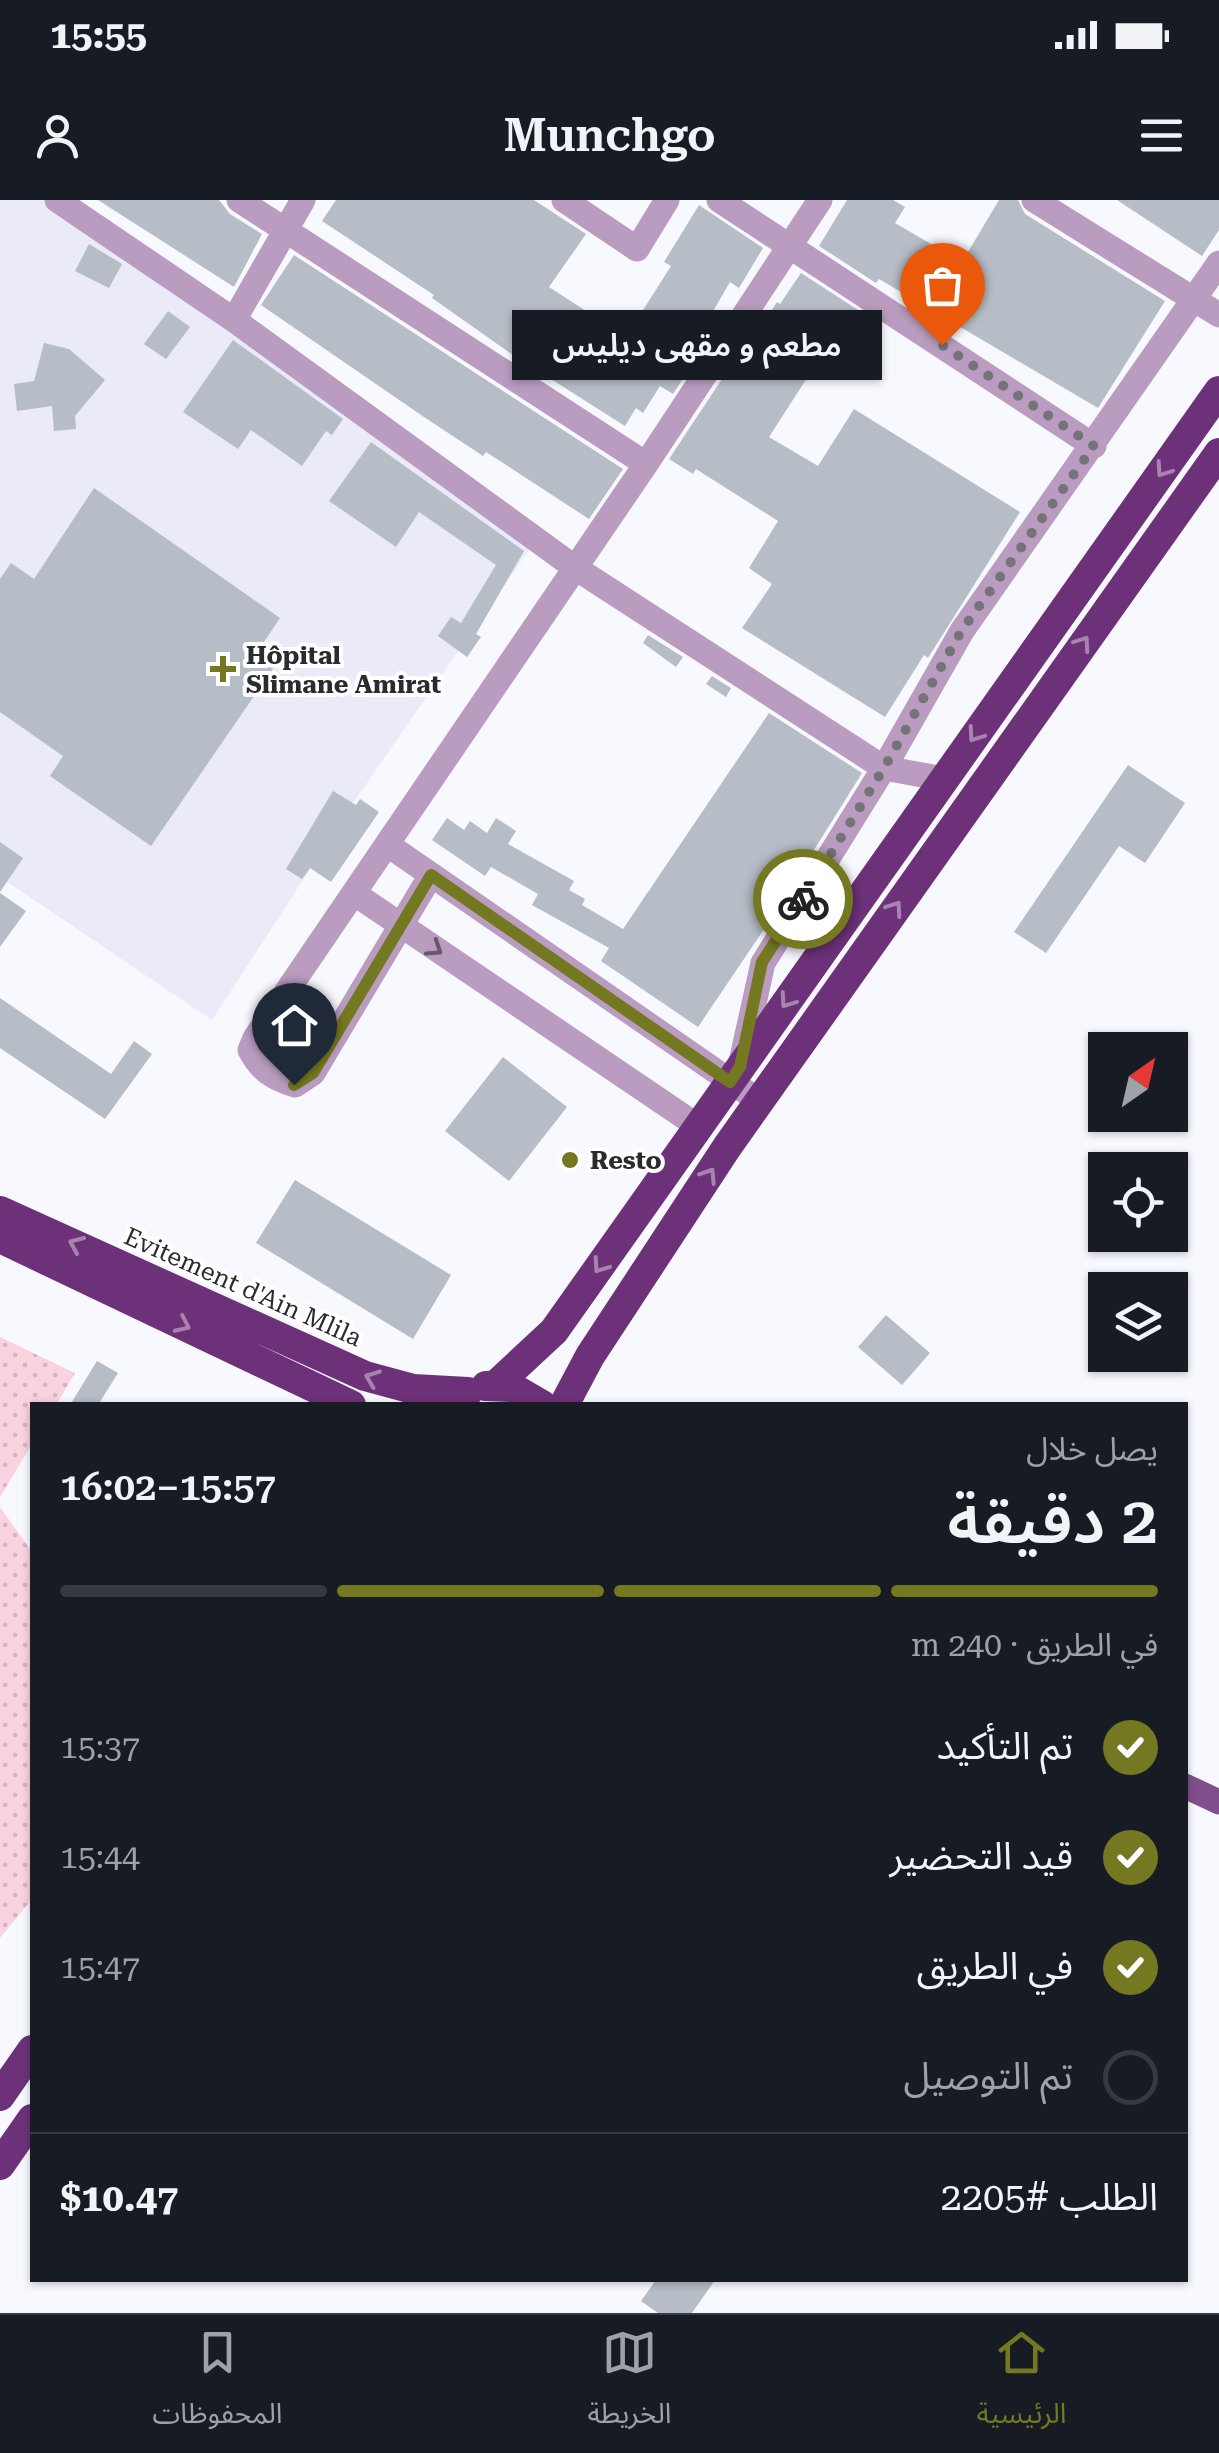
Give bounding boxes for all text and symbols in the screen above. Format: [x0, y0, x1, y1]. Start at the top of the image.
text: 15:55 [50, 13, 147, 57]
icon: person [30, 108, 85, 163]
icon: menu [1134, 108, 1189, 163]
text: Munchgo [504, 109, 716, 162]
pin [900, 243, 985, 346]
icon: bag [915, 258, 970, 313]
callout: مطعم و مقهى ديليس [512, 310, 882, 380]
text: مطعم و مقهى ديليس [552, 326, 842, 364]
one-way arrow [1157, 459, 1175, 477]
one-way arrow [1071, 636, 1089, 654]
place label: Hôpital Slimane Amirat [246, 641, 441, 699]
marker: Hôpital Slimane Amirat [210, 656, 236, 682]
one-way arrow [969, 724, 987, 743]
courier [753, 849, 853, 949]
icon: bike [776, 872, 831, 927]
one-way arrow [883, 901, 901, 919]
one-way arrow [423, 937, 442, 955]
pin [252, 983, 337, 1086]
one-way arrow [781, 989, 799, 1008]
icon: home [267, 998, 322, 1053]
north arrow [1088, 1032, 1188, 1132]
map controls [1088, 1032, 1188, 1372]
place label: Resto [590, 1146, 662, 1175]
marker: Resto [559, 1149, 581, 1171]
button: locate [1088, 1152, 1188, 1252]
one-way arrow [697, 1167, 715, 1186]
street label: Evitement d'Ain Mlila [120, 1221, 367, 1353]
one-way arrow [68, 1237, 86, 1257]
one-way arrow [594, 1255, 612, 1274]
button: layers [1088, 1272, 1188, 1372]
one-way arrow [173, 1312, 191, 1332]
one-way arrow [364, 1369, 382, 1389]
text: يصل خلال [1026, 1430, 1158, 1468]
text: 15:57–16:02 [60, 1465, 276, 1509]
text: 2 دقيقة [947, 1483, 1158, 1559]
text: في الطريق · 240 m [911, 1626, 1158, 1664]
icon: check [1103, 1720, 1158, 1775]
text: تم التأكيد [937, 1724, 1073, 1768]
text: 15:37 [60, 1728, 140, 1766]
icon: check [1103, 1830, 1158, 1885]
text: قيد التحضير [889, 1834, 1073, 1878]
text: 15:44 [60, 1838, 140, 1876]
icon: check [1103, 1940, 1158, 1995]
text: في الطريق [917, 1944, 1073, 1988]
text: 15:47 [60, 1948, 140, 1986]
text: تم التوصيل [903, 2054, 1073, 2098]
text: الطلب #2205 [941, 2175, 1158, 2219]
text: $10.47 [60, 2176, 178, 2220]
tab: المحفوظات [153, 2325, 283, 2444]
tab: الخريطة [588, 2325, 671, 2444]
tab: الرئيسية [976, 2325, 1066, 2444]

